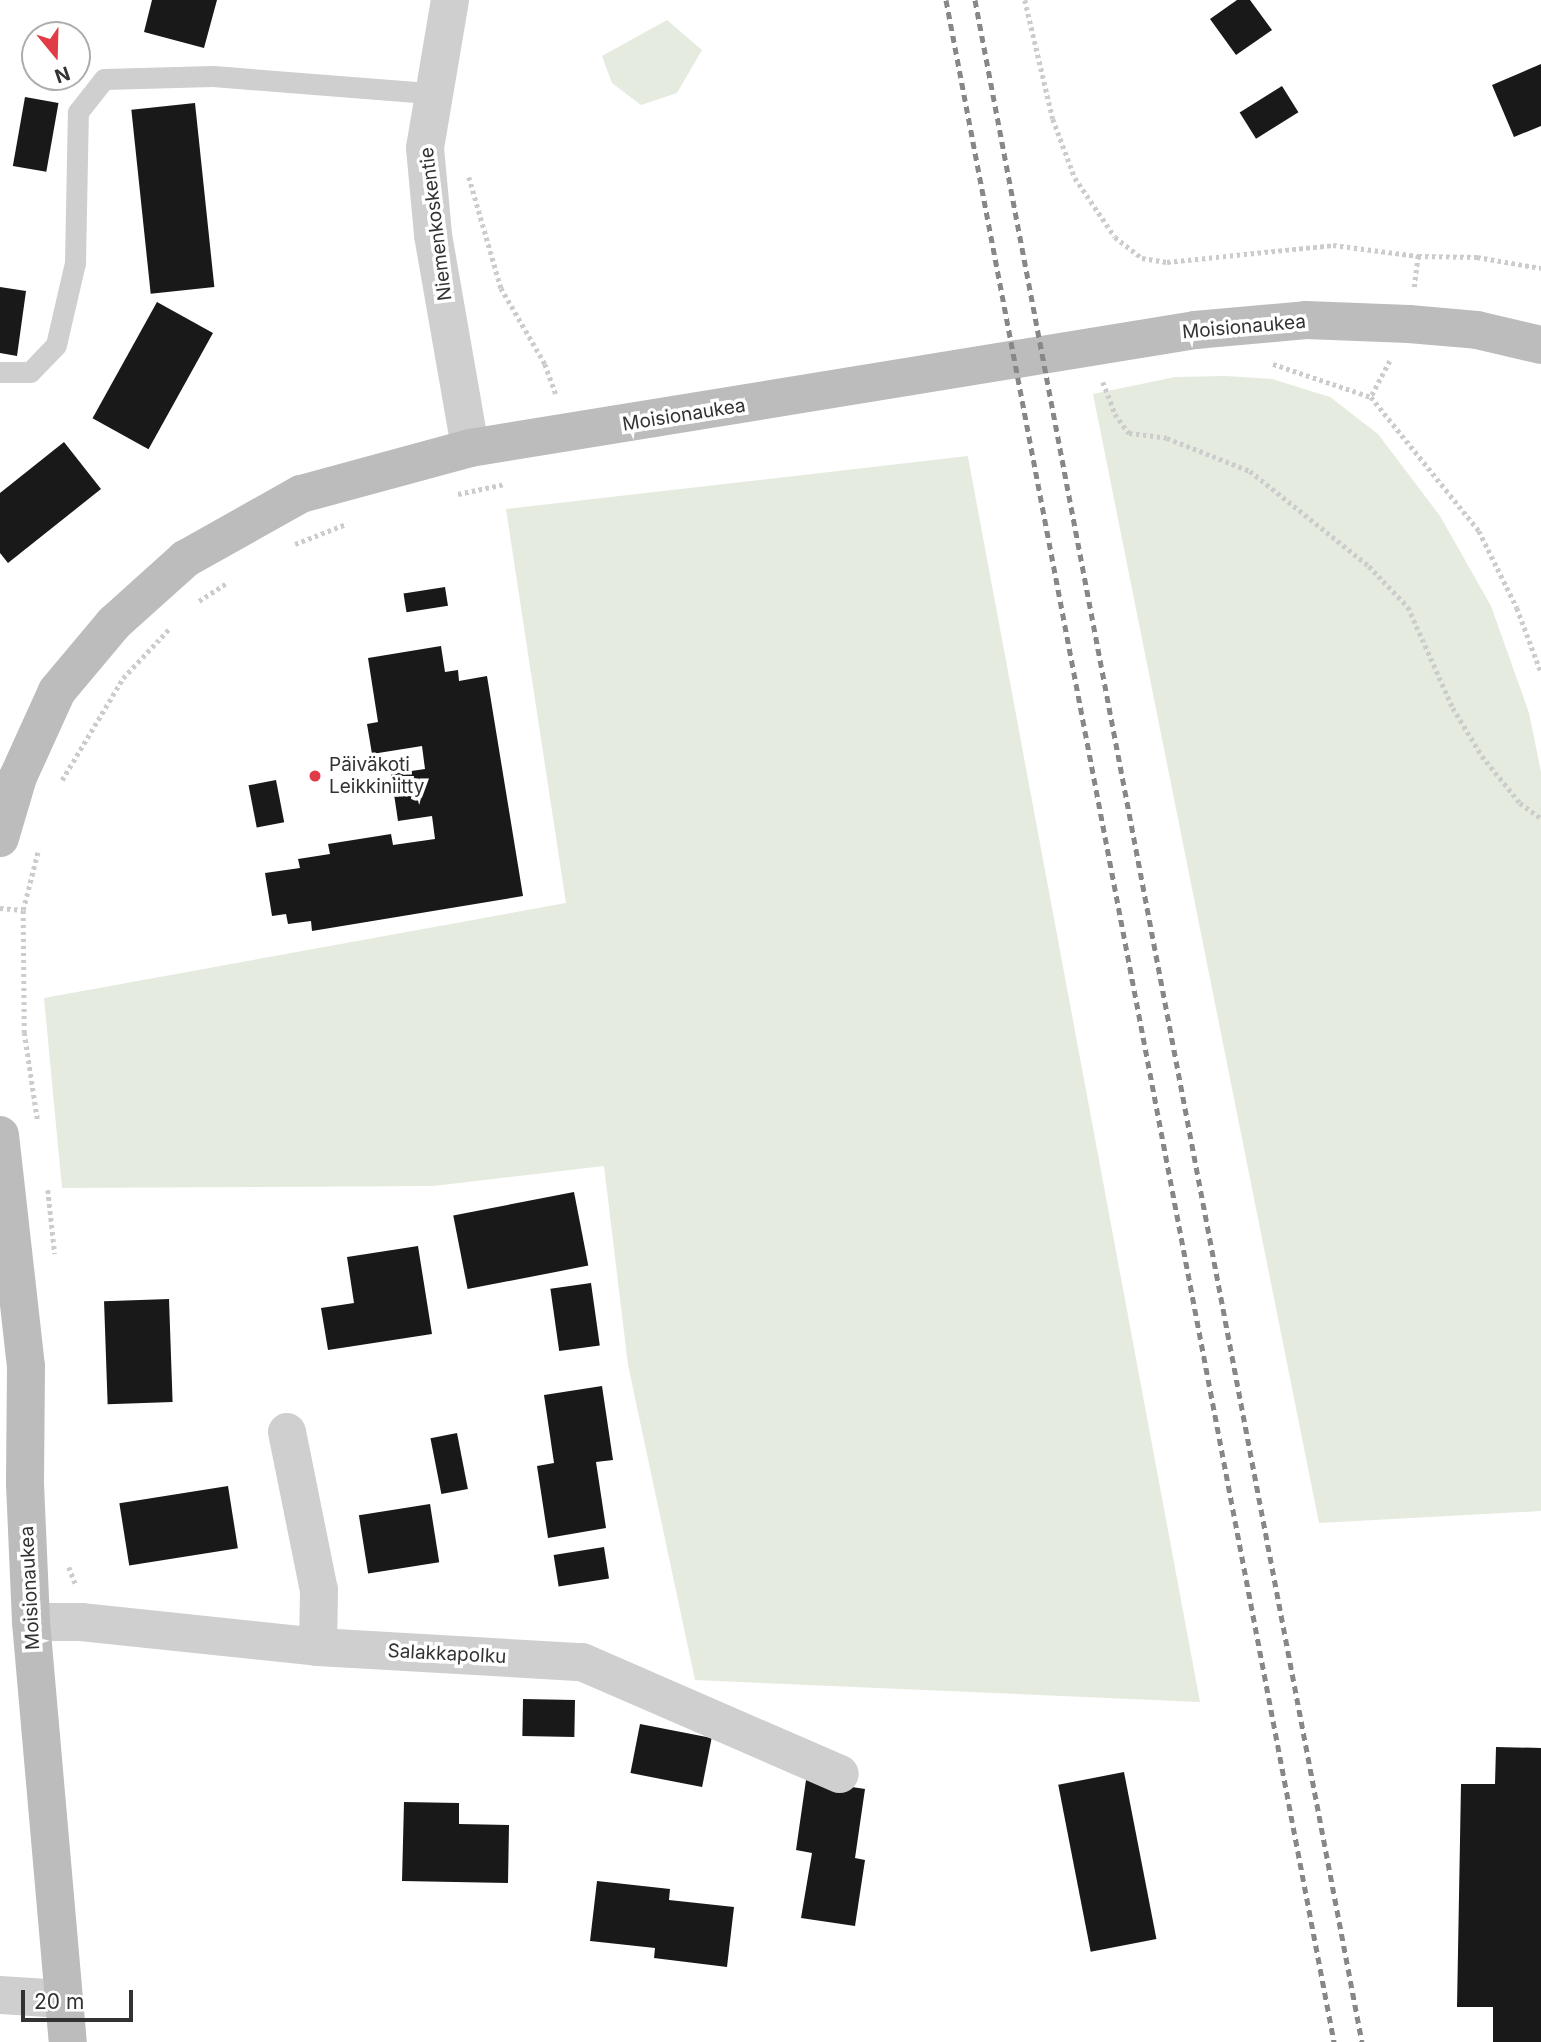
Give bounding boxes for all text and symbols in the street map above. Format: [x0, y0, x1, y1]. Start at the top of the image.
north arrow [21, 21, 91, 91]
text: N [52, 61, 73, 88]
street label: Niemenkoskentie [415, 146, 457, 302]
street label: Moisionaukea [1181, 310, 1307, 344]
street label: Moisionaukea [621, 394, 747, 436]
place label: Päiväkoti Leikkiniitty [329, 754, 424, 798]
marker: Päiväkoti Leikkiniitty [307, 768, 323, 784]
street label: Moisionaukea [15, 1525, 45, 1651]
street label: Salakkapolku [387, 1640, 507, 1668]
scale bar [24, 1976, 136, 2020]
text: 20 m [34, 1989, 84, 2014]

